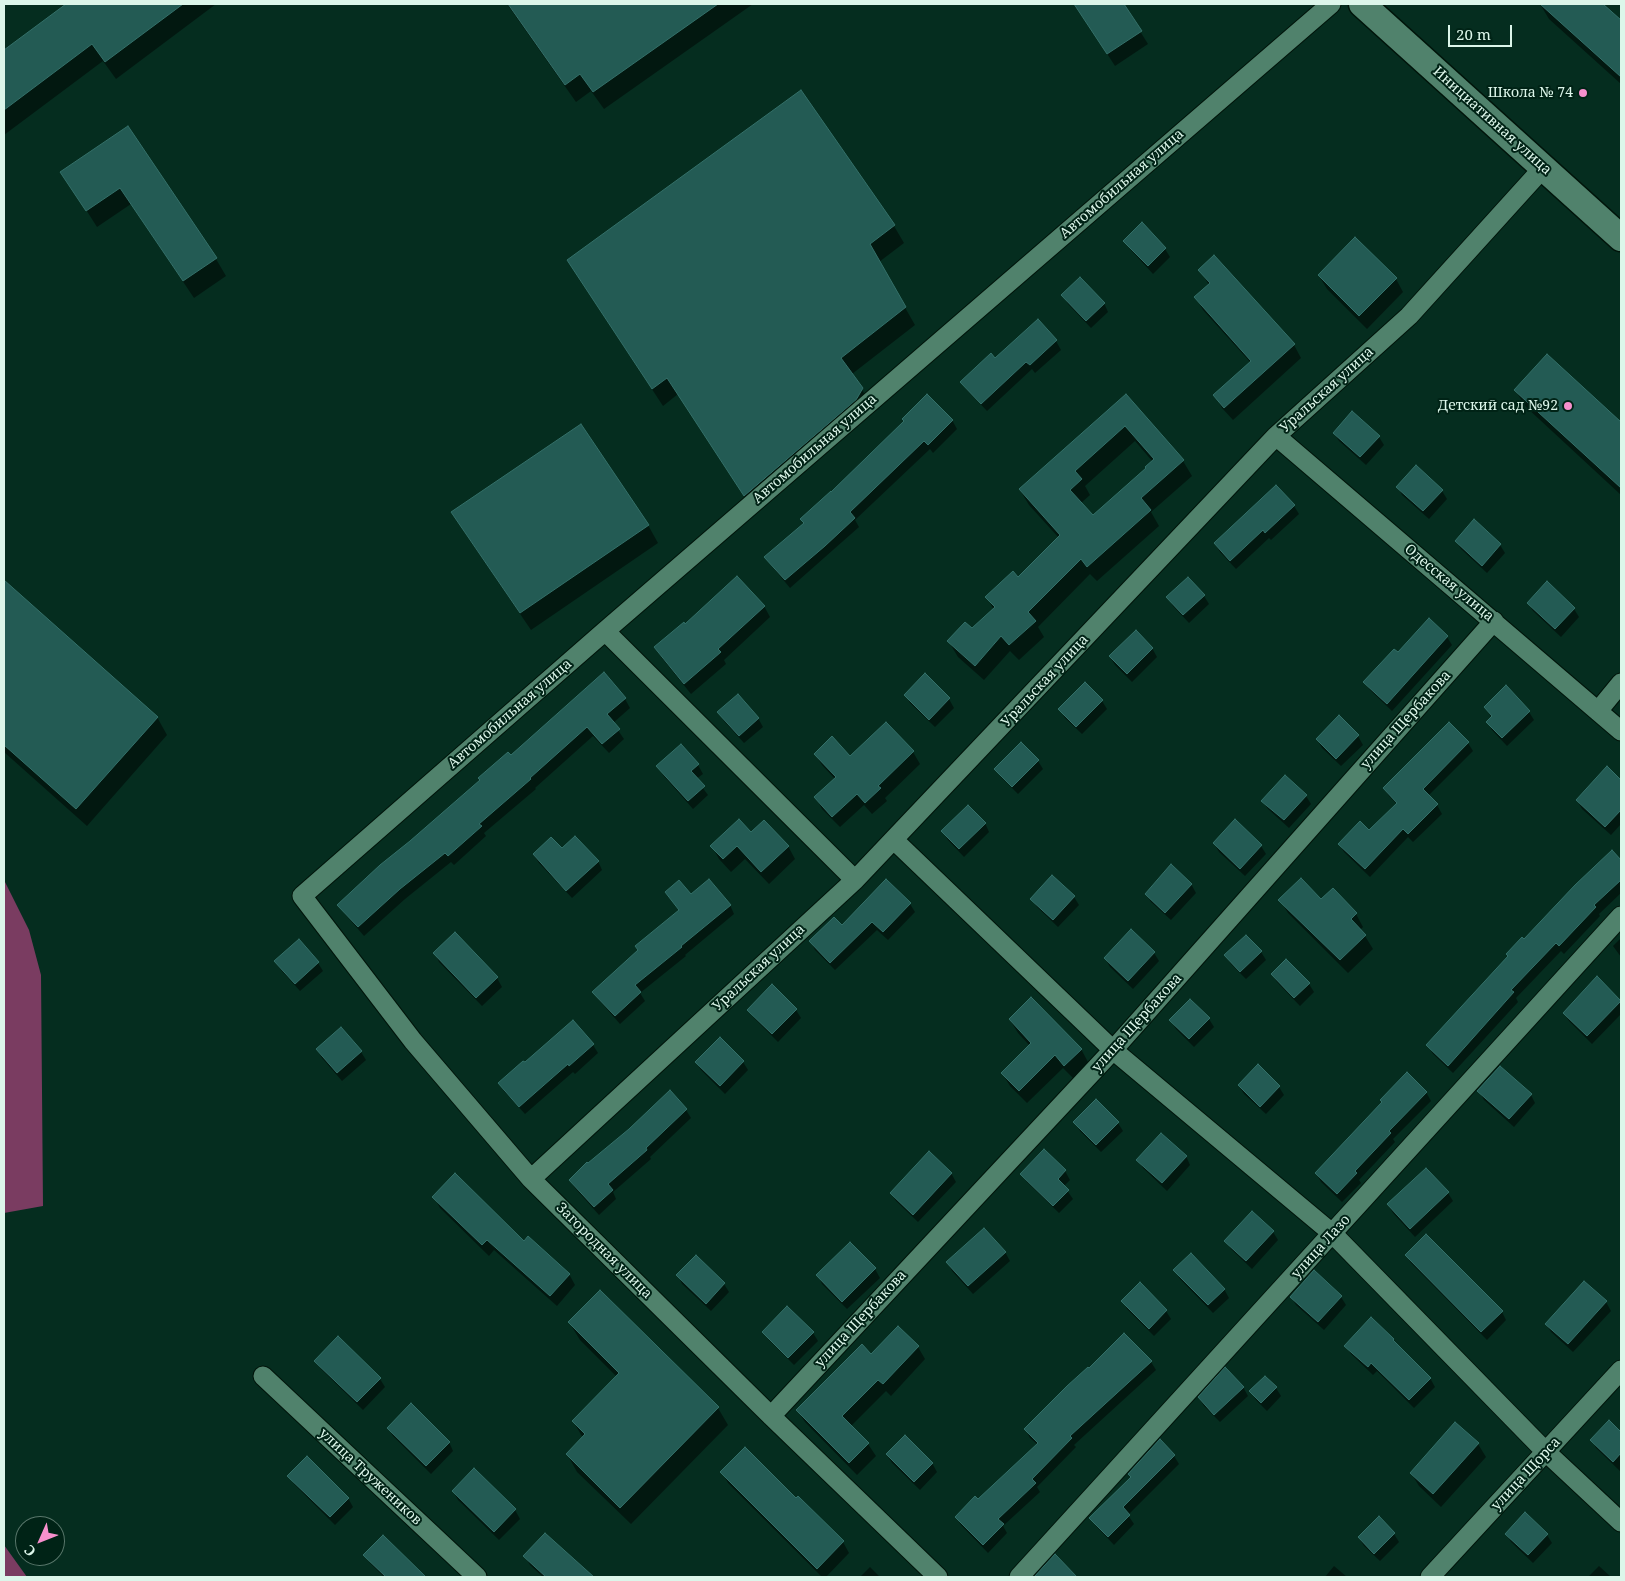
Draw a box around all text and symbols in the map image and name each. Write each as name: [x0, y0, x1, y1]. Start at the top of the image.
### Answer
scale bar: [1450, 15, 1514, 47]
text: 20 m: [1456, 24, 1491, 44]
street label: Инициативная улица: [1429, 63, 1555, 179]
place label: Школа № 74: [1488, 85, 1573, 101]
marker: Школа № 74: [1577, 87, 1589, 99]
street label: Автомобильная улица: [1057, 126, 1187, 242]
street label: Уральская улица: [1277, 344, 1377, 436]
street label: Автомобильная улица: [750, 391, 880, 507]
place label: Детский сад №92: [1438, 398, 1558, 414]
marker: Детский сад №92: [1562, 400, 1574, 412]
street label: Одесская улица: [1401, 541, 1497, 625]
street label: Уральская улица: [998, 631, 1092, 731]
street label: Автомобильная улица: [445, 656, 575, 772]
street label: улица Щербакова: [1357, 667, 1455, 773]
street label: Уральская улица: [709, 921, 809, 1015]
street label: улица Щербакова: [1088, 970, 1186, 1076]
street label: Загородная улица: [552, 1199, 656, 1303]
street label: улица Лазо: [1288, 1212, 1354, 1282]
street label: улица Щербакова: [812, 1267, 910, 1371]
street label: улица Тружеников: [315, 1425, 425, 1529]
street label: улица Щорса: [1488, 1434, 1564, 1514]
north arrow: [15, 1516, 65, 1566]
text: С: [20, 1541, 40, 1561]

